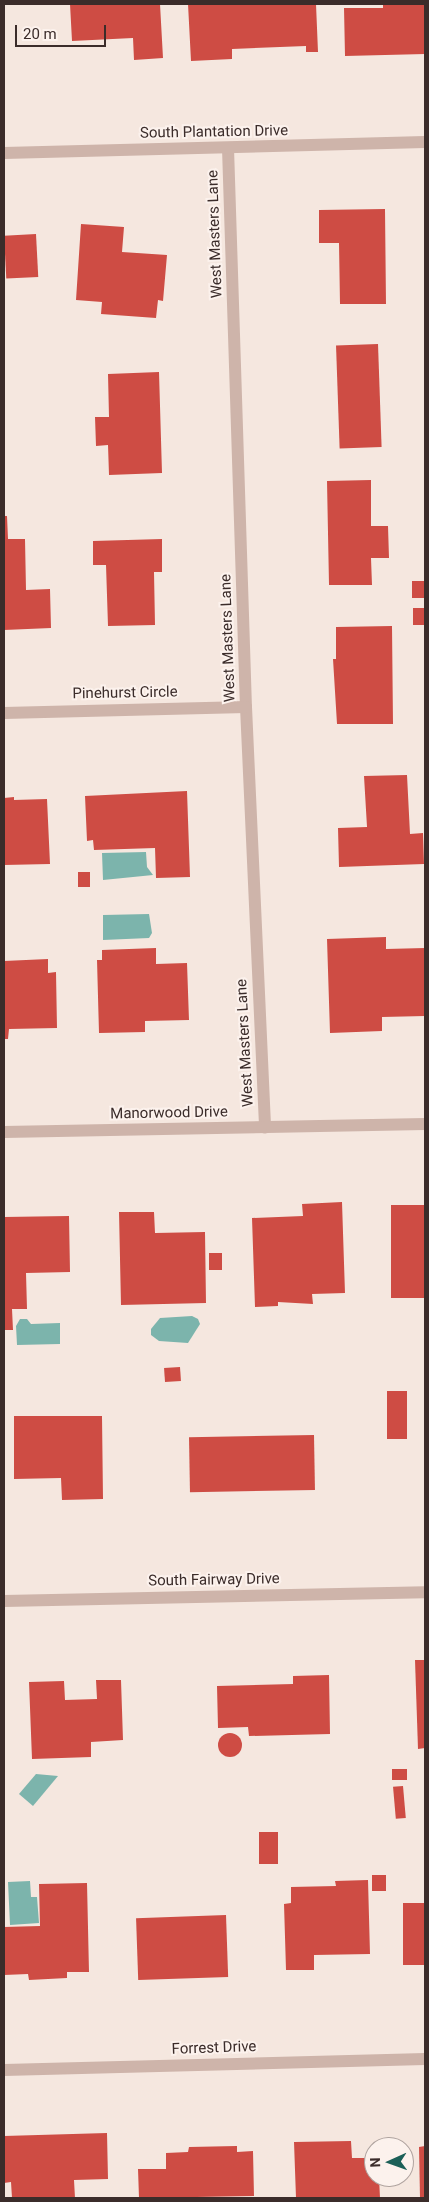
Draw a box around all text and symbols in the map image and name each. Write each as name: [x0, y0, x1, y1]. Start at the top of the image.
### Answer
scale bar: [18, 15, 109, 47]
text: 20 m: [23, 25, 57, 43]
street label: South Plantation Drive: [140, 122, 288, 142]
street label: West Masters Lane: [204, 170, 226, 298]
street label: West Masters Lane: [217, 574, 239, 702]
street label: Pinehurst Circle: [72, 683, 178, 703]
street label: West Masters Lane: [233, 978, 257, 1108]
street label: Manorwood Drive: [110, 1103, 228, 1123]
street label: South Fairway Drive: [148, 1570, 280, 1590]
street label: Forrest Drive: [171, 2038, 257, 2058]
north arrow: [364, 2137, 414, 2187]
text: N: [367, 2157, 383, 2168]

